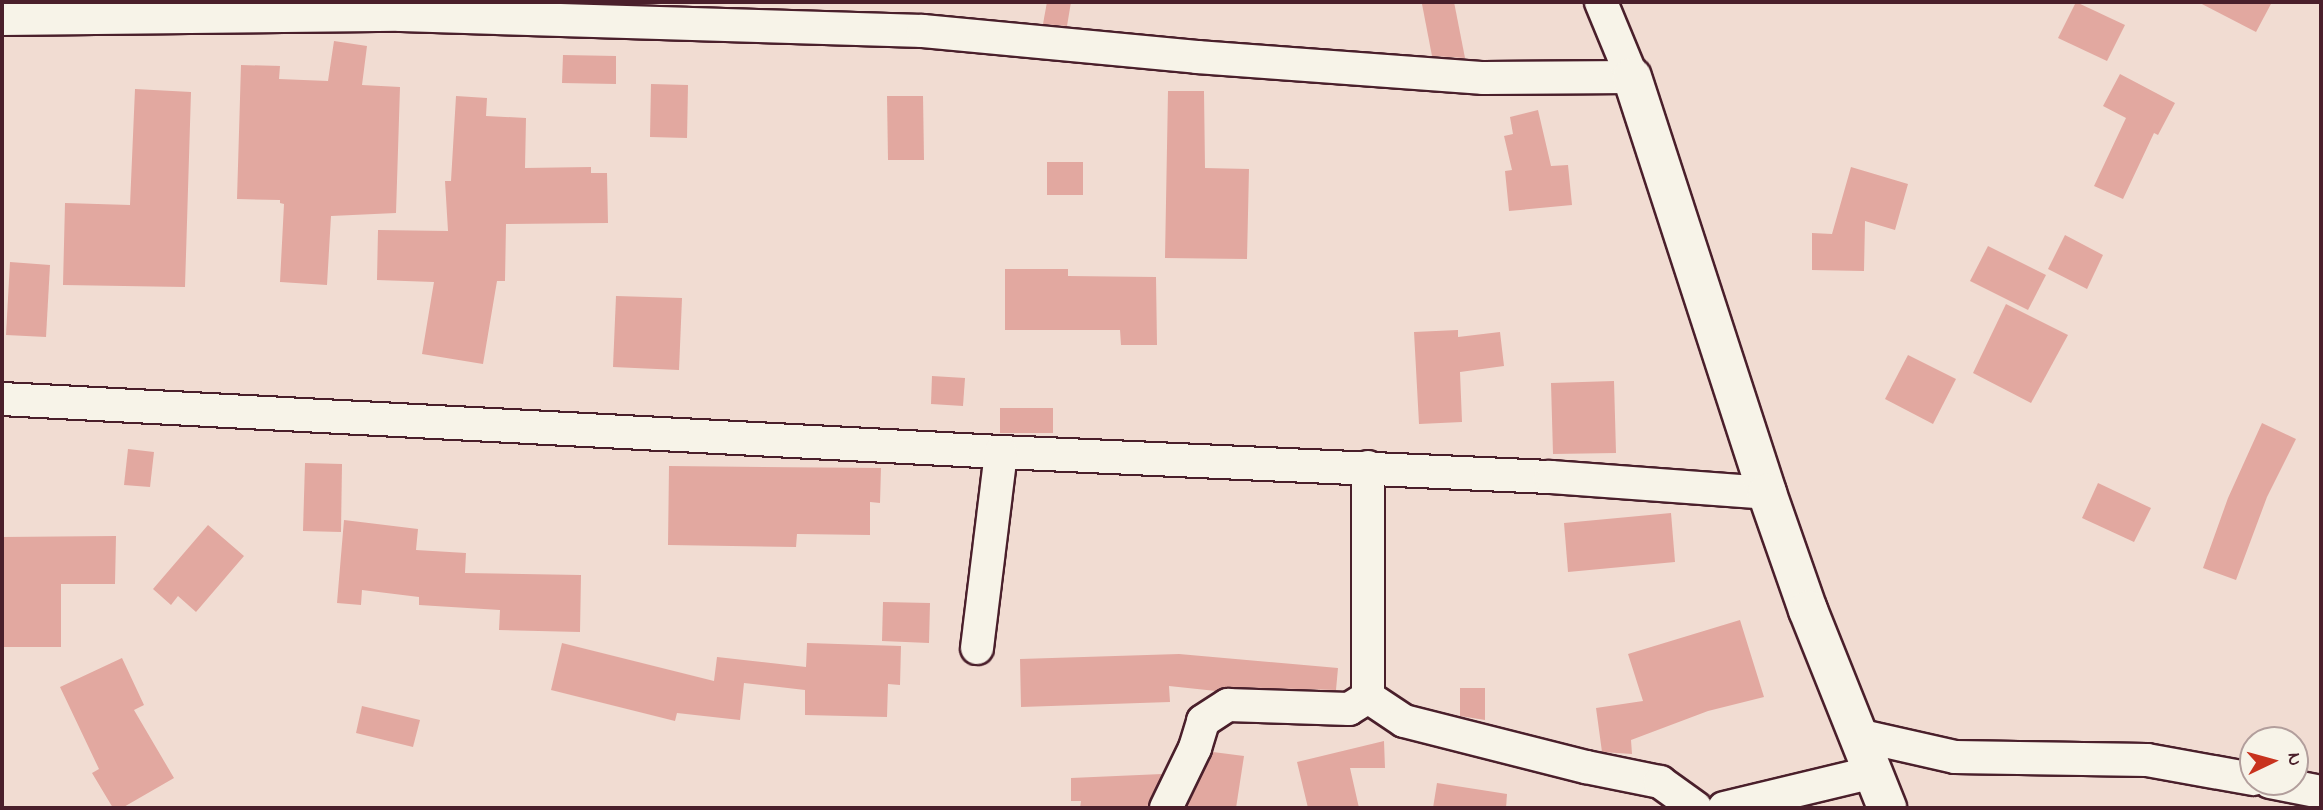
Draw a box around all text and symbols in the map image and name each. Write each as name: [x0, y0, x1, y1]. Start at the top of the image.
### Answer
north arrow: [2239, 726, 2309, 796]
text: N: [2279, 752, 2307, 767]

